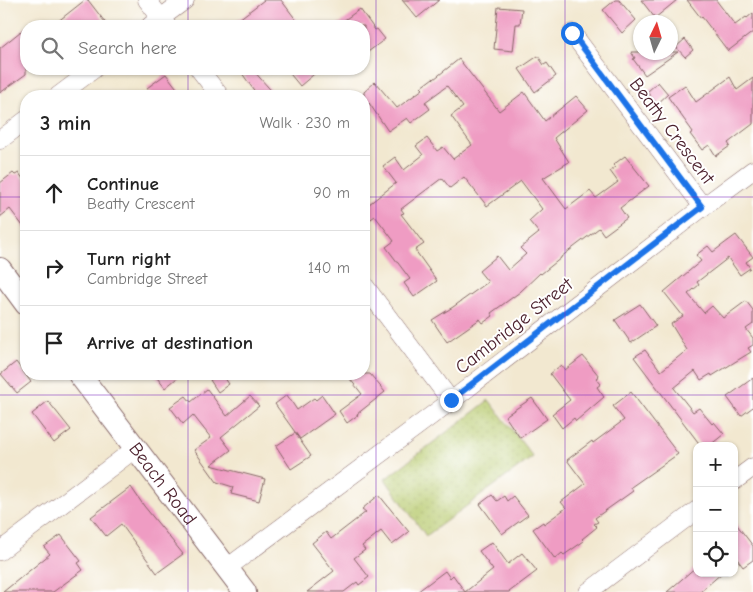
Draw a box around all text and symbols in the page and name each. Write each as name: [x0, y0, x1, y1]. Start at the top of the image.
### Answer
north arrow: [633, 15, 678, 60]
search box: [20, 20, 370, 75]
route start: [561, 22, 584, 45]
icon: search: [38, 34, 66, 62]
text: Search here: [78, 37, 177, 59]
street label: Beatty Crescent: [625, 73, 720, 189]
text: 3 min: [40, 111, 91, 135]
text: Walk · 230 m: [259, 114, 350, 132]
text: Continue: [87, 173, 159, 195]
icon: ahead: [40, 179, 68, 207]
text: 90 m: [313, 184, 350, 202]
text: Beatty Crescent: [87, 195, 195, 213]
text: Turn right: [87, 248, 171, 270]
icon: right: [40, 254, 68, 282]
text: 140 m: [308, 259, 350, 277]
text: Cambridge Street: [87, 270, 207, 288]
street label: Cambridge Street: [451, 273, 577, 379]
icon: arrive: [40, 329, 68, 357]
text: Arrive at destination: [87, 332, 253, 354]
route end: [440, 389, 463, 412]
street label: Beach Road: [124, 438, 201, 529]
map controls: [693, 442, 738, 577]
button: +: [693, 442, 738, 487]
button: −: [693, 487, 738, 532]
button: locate: [693, 532, 738, 577]

